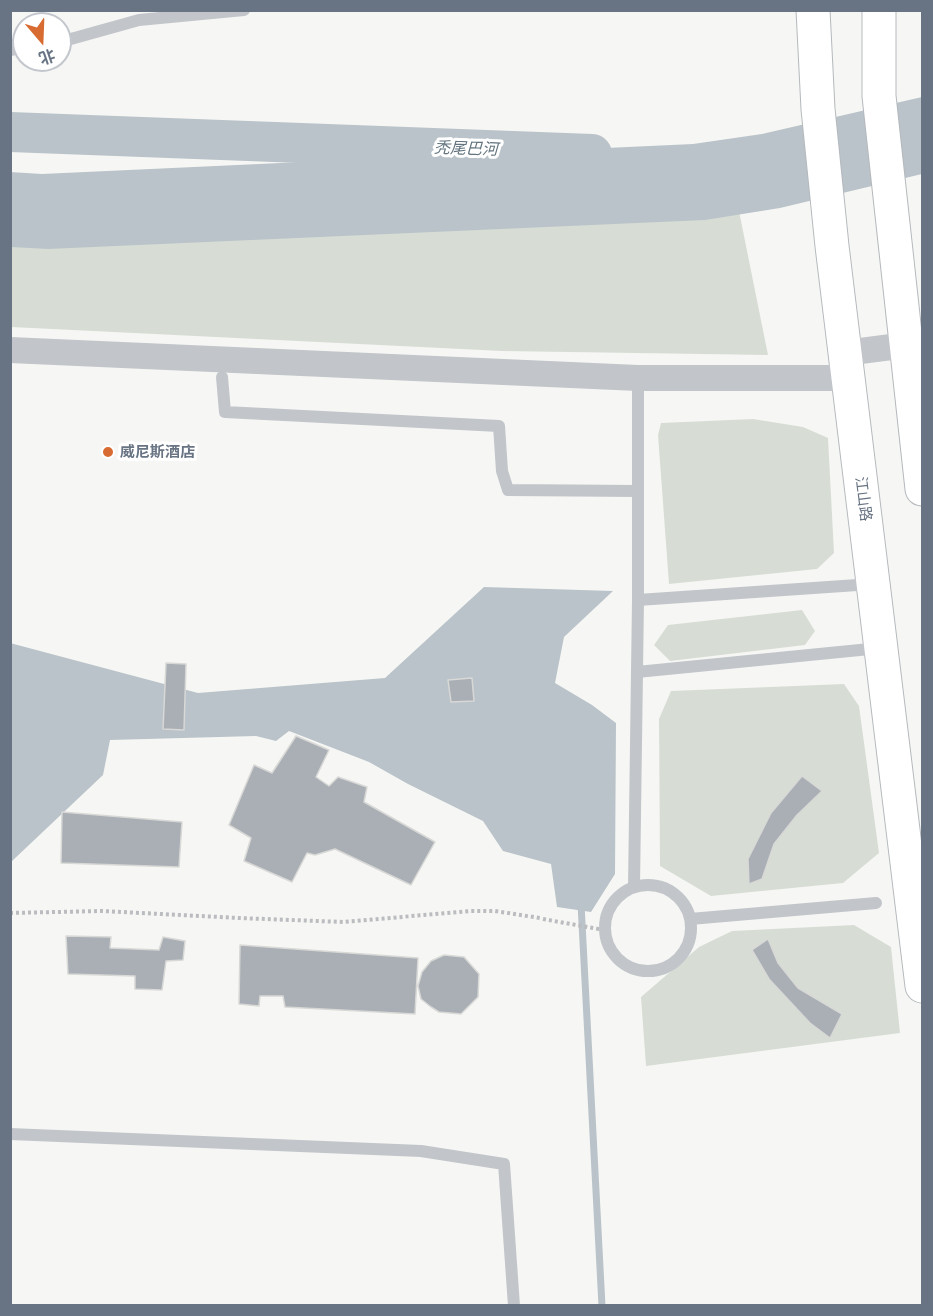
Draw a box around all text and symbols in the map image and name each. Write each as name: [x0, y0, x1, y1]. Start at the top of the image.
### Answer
north arrow: [12, 12, 72, 72]
text: 北: [36, 45, 58, 69]
water label: 秃尾巴河: [434, 138, 498, 160]
place label: 威尼斯酒店: [120, 443, 195, 461]
marker: 威尼斯酒店: [101, 445, 115, 459]
street label: 江山路: [851, 476, 875, 522]

